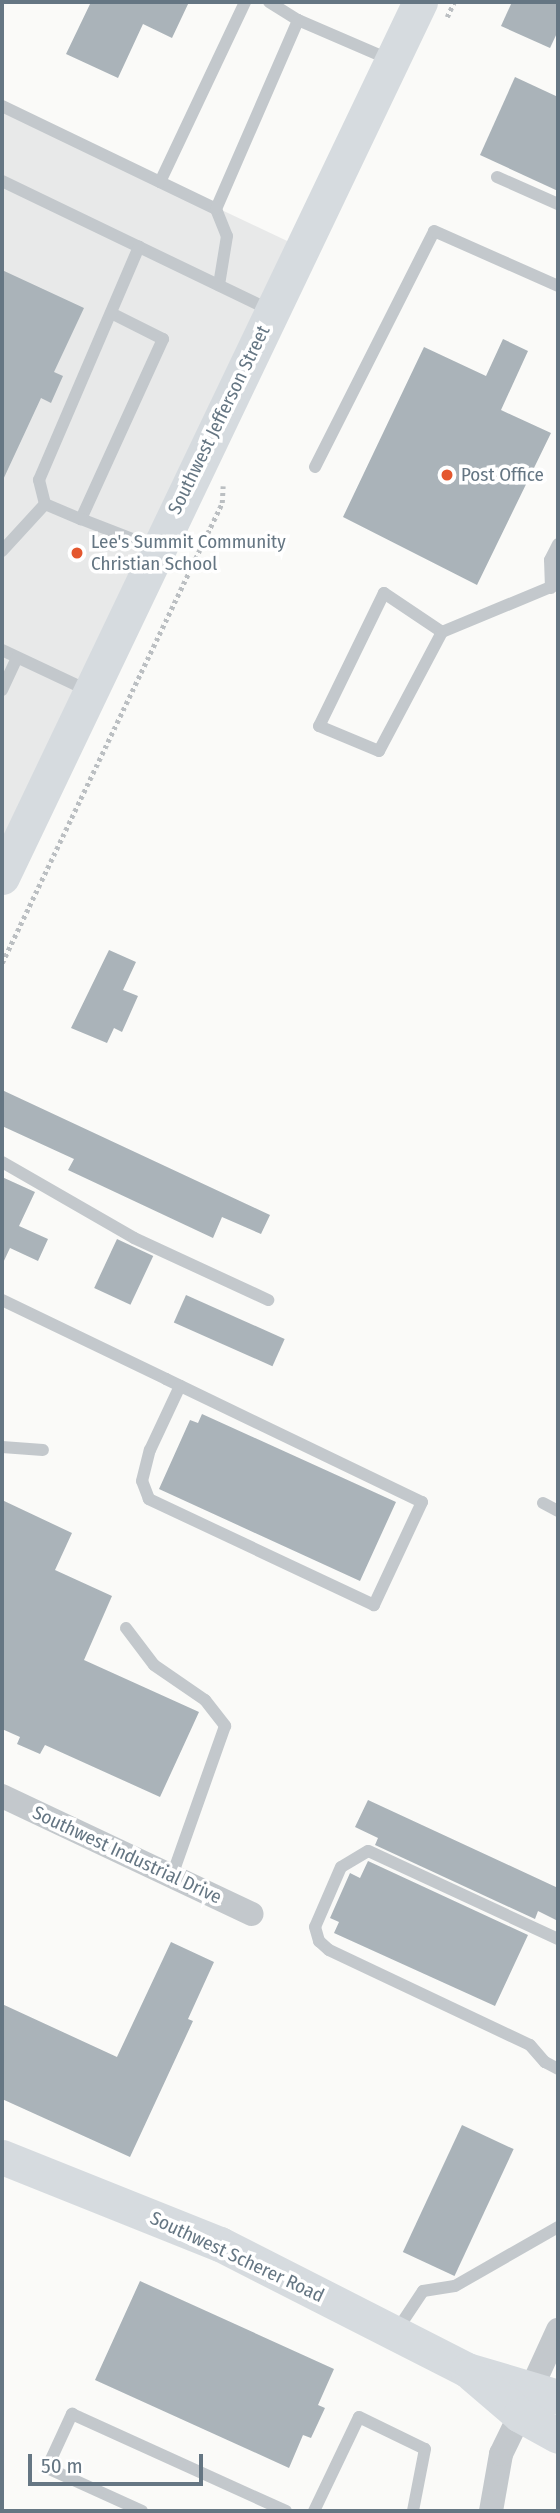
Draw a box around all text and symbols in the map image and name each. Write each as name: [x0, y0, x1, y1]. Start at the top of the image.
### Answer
street label: Southwest Jefferson Street: [163, 322, 275, 518]
place label: Post Office: [461, 464, 544, 486]
marker: Post Office: [439, 467, 455, 483]
place label: Lee's Summit Community Christian School: [91, 531, 286, 575]
marker: Lee's Summit Community Christian School: [69, 545, 85, 561]
street label: Southwest Industrial Drive: [29, 1801, 225, 1909]
street label: Southwest Scherer Road: [146, 2207, 328, 2307]
scale bar: [32, 2440, 206, 2484]
text: 50 m: [41, 2453, 83, 2479]

